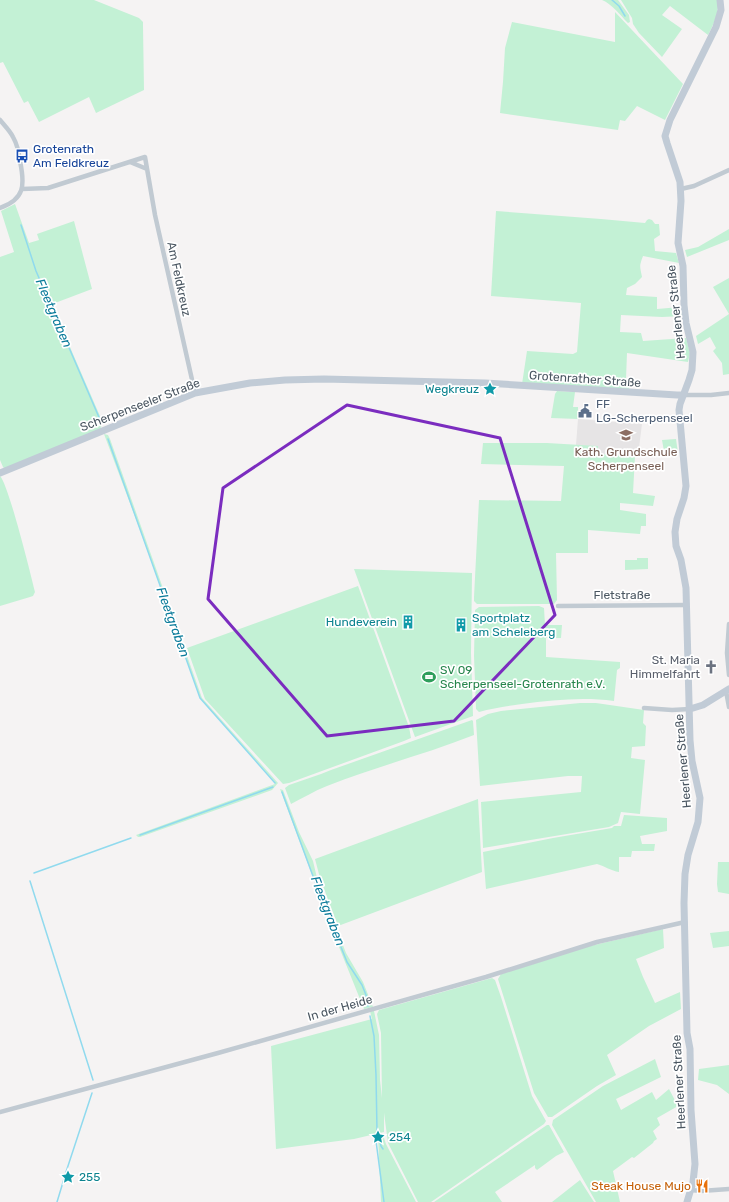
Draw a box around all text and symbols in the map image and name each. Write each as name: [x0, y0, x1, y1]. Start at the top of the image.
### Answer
place label: Grotenrath Am Feldkreuz: [33, 142, 109, 170]
bus stop icon: Grotenrath Am Feldkreuz: [14, 148, 30, 164]
street label: Am Feldkreuz: [164, 240, 194, 318]
street label: Heerlener Straße: [664, 264, 688, 360]
water label: Fleetgraben: [32, 276, 75, 350]
street label: Grotenrather Straße: [529, 368, 642, 390]
street label: Scherpenseeler Straße: [78, 376, 202, 434]
place icon: Wegkreuz: [482, 381, 498, 397]
place label: Wegkreuz: [425, 382, 479, 396]
place label: FF LG-Scherpenseel: [596, 397, 693, 425]
public building icon: FF LG-Scherpenseel: [577, 403, 593, 419]
school or university icon: Kath. Grundschule Scherpenseel: [618, 427, 634, 443]
place label: Kath. Grundschule Scherpenseel: [575, 445, 678, 473]
water label: Fleetgraben: [152, 585, 193, 660]
street label: Fletstraße: [594, 588, 651, 602]
place label: Sportplatz am Scheleberg: [472, 611, 555, 639]
building icon: Hundeverein: [400, 614, 416, 630]
place label: Hundeverein: [326, 615, 397, 629]
building icon: Sportplatz am Scheleberg: [453, 617, 469, 633]
place label: St. Maria Himmelfahrt: [630, 653, 700, 681]
church icon: St. Maria Himmelfahrt: [703, 659, 719, 675]
place label: SV 09 Scherpenseel-Grotenrath e.V.: [440, 663, 605, 691]
sports icon: SV 09 Scherpenseel-Grotenrath e.V.: [421, 669, 437, 685]
street label: Heerlener Straße: [672, 713, 694, 809]
water label: Fleetgraben: [307, 874, 348, 948]
street label: In der Heide: [306, 992, 374, 1024]
street label: Heerlener Straße: [670, 1034, 688, 1130]
place icon: 254: [370, 1129, 386, 1145]
place label: 254: [389, 1130, 411, 1144]
place icon: 255: [60, 1169, 76, 1185]
place label: 255: [79, 1170, 100, 1184]
restaurant icon: Steak House Mujo: [694, 1178, 710, 1194]
place label: Steak House Mujo: [591, 1179, 691, 1193]

